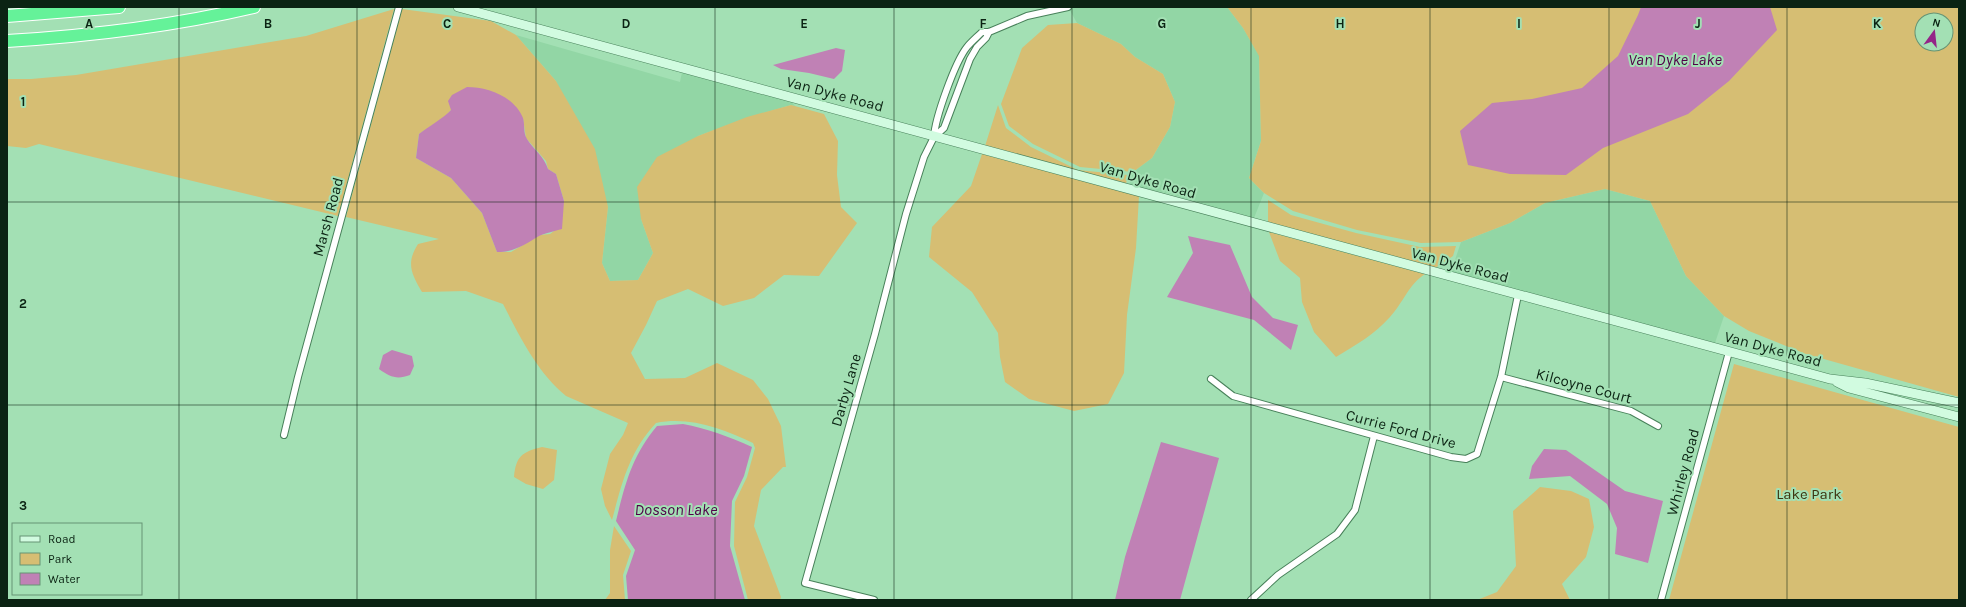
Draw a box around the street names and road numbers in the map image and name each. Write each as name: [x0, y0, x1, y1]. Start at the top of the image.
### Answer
street label: Van Dyke Road: [784, 72, 886, 116]
street label: Van Dyke Road: [1097, 158, 1199, 202]
street label: Marsh Road: [309, 175, 347, 259]
street label: Van Dyke Road: [1409, 243, 1511, 287]
street label: Van Dyke Road: [1722, 327, 1824, 371]
street label: Darby Lane: [827, 351, 865, 429]
street label: Kilcoyne Court: [1534, 365, 1634, 408]
street label: Currie Ford Drive: [1344, 406, 1458, 452]
street label: Whirley Road: [1663, 427, 1703, 517]

